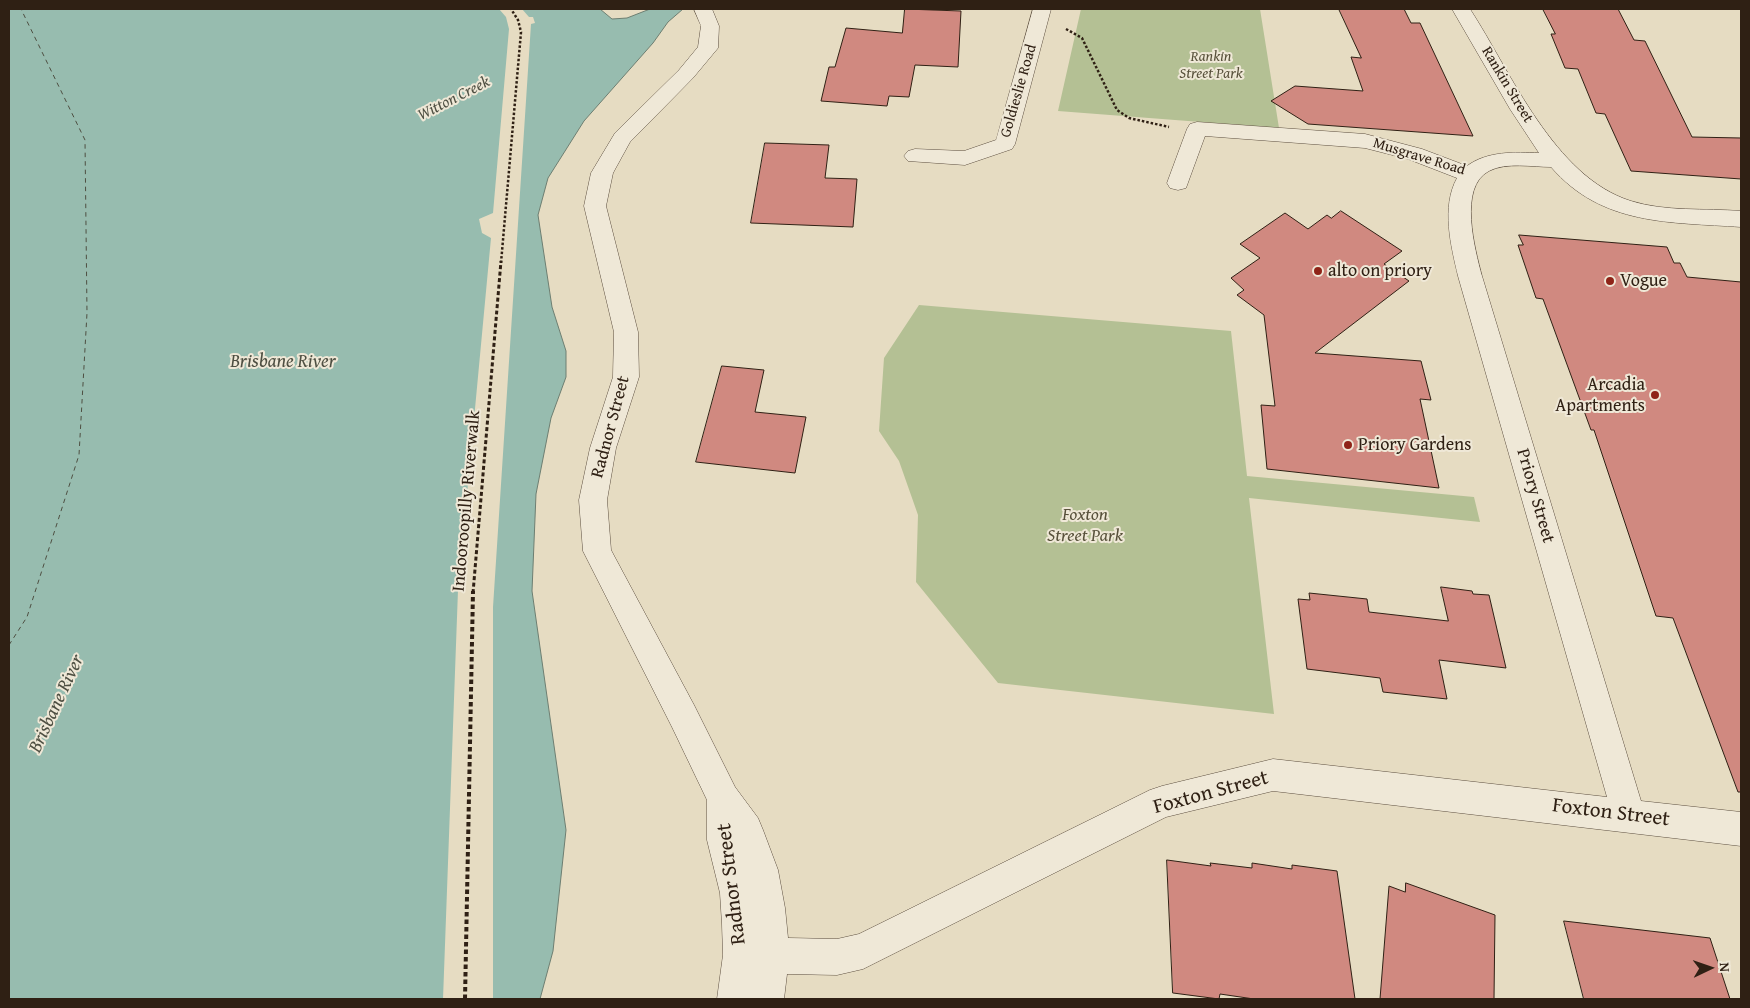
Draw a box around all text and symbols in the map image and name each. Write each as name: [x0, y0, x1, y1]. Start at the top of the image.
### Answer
street label: Goldieslie Road: [997, 42, 1041, 140]
street label: Rankin Street: [1477, 44, 1537, 126]
park label: Rankin Street Park: [1179, 48, 1243, 83]
water label: Witton Creek: [415, 73, 493, 125]
street label: Musgrave Road: [1371, 134, 1467, 180]
place label: alto on priory: [1328, 260, 1432, 282]
marker: alto on priory: [1312, 265, 1324, 277]
place label: Vogue: [1620, 270, 1667, 292]
marker: Vogue: [1604, 275, 1616, 287]
water label: Brisbane River: [230, 351, 336, 373]
street label: Radnor Street: [587, 374, 635, 480]
place label: Arcadia Apartments: [1555, 374, 1645, 416]
marker: Arcadia Apartments: [1649, 389, 1661, 401]
street label: Indooroopilly Riverwalk: [448, 409, 486, 593]
place label: Priory Gardens: [1358, 434, 1471, 456]
marker: Priory Gardens: [1342, 439, 1354, 451]
street label: Priory Street: [1511, 446, 1559, 546]
park label: Foxton Street Park: [1047, 504, 1123, 546]
water label: Brisbane River: [24, 651, 90, 757]
street label: Foxton Street: [1151, 766, 1271, 820]
street label: Foxton Street: [1551, 793, 1671, 833]
street label: Radnor Street: [712, 822, 752, 946]
north arrow: [1685, 943, 1735, 993]
text: N: [1715, 962, 1735, 972]

